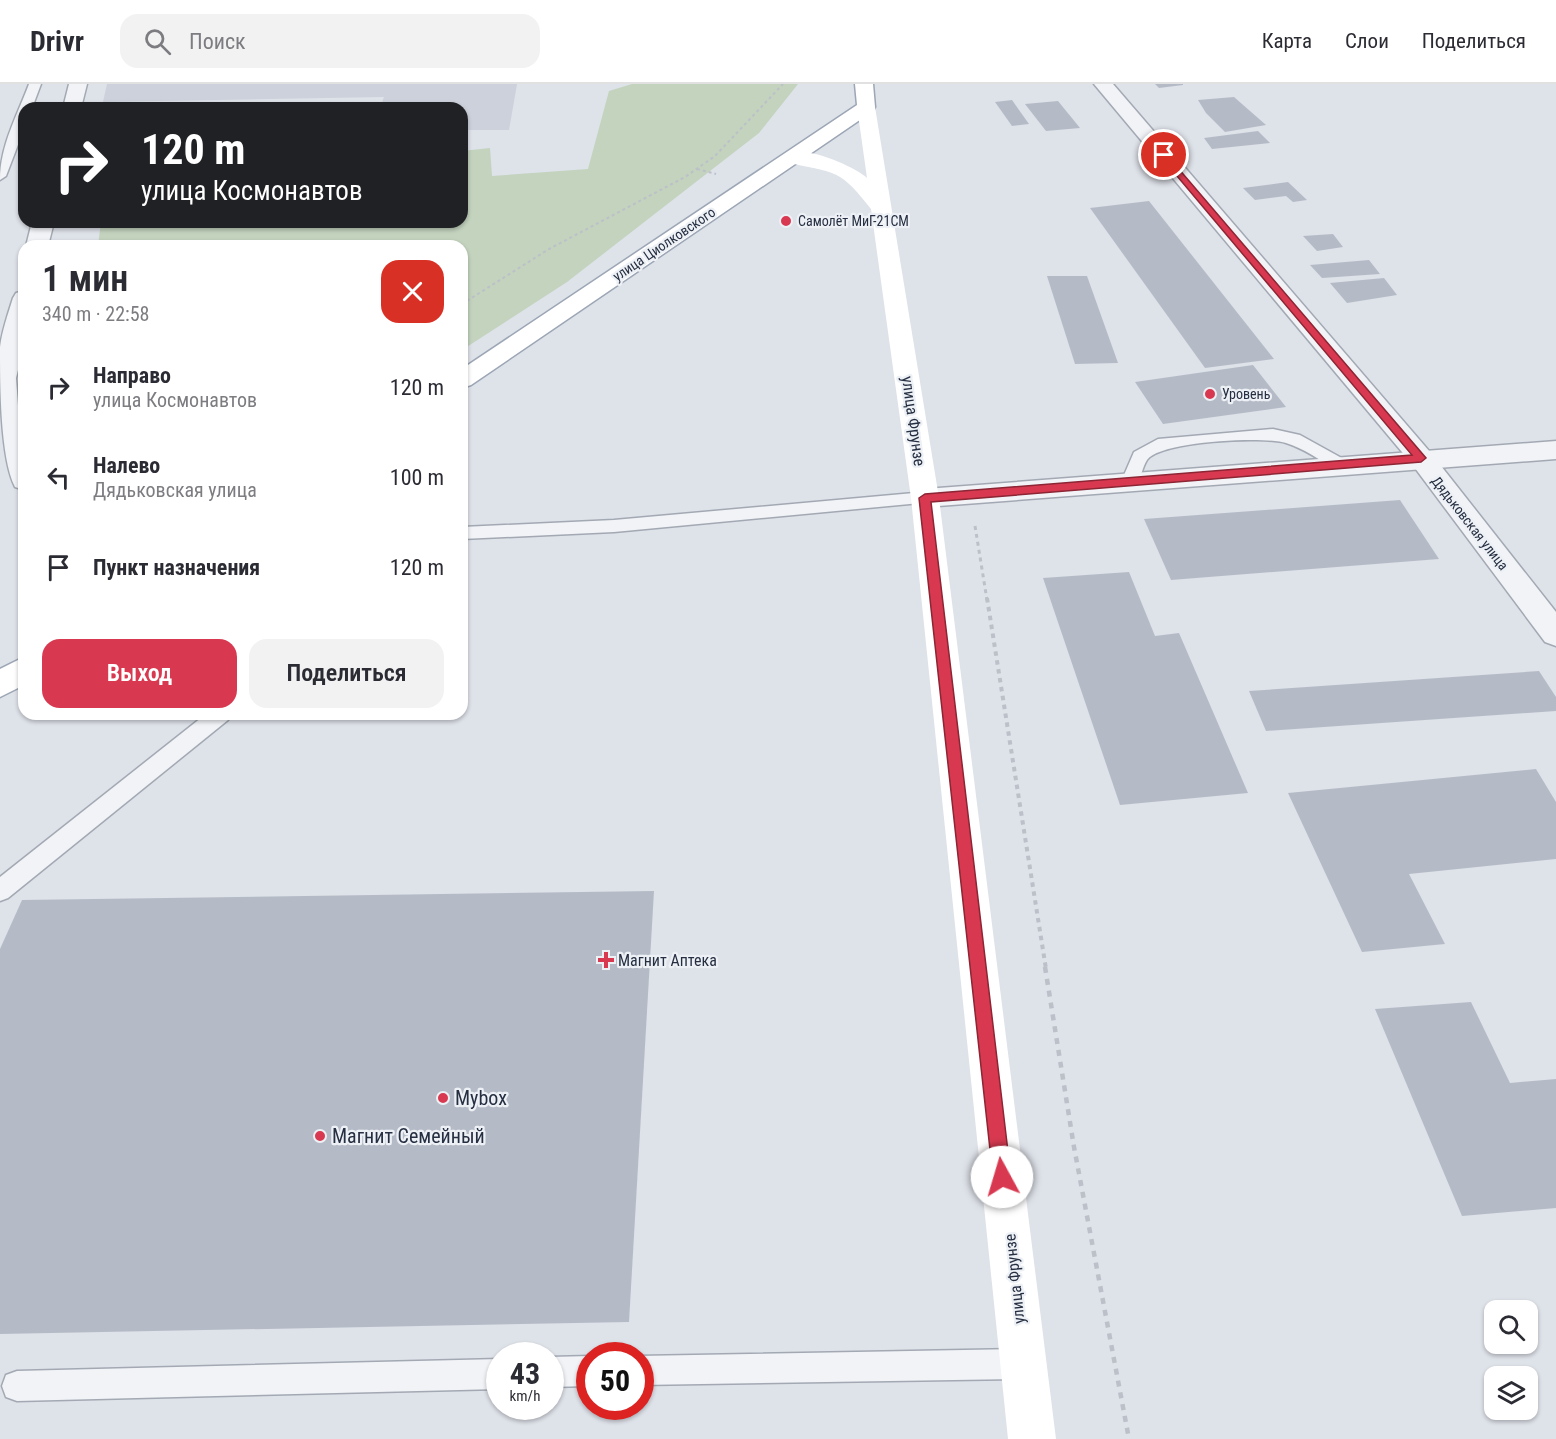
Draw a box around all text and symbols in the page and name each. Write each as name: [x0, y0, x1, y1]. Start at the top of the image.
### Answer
search box: [120, 14, 540, 68]
text: Drivr: [30, 25, 84, 58]
icon: search: [141, 25, 174, 58]
text: Поиск: [189, 29, 246, 54]
text: Карта: [1262, 29, 1312, 53]
text: Слои: [1345, 29, 1389, 53]
text: Поделиться: [1422, 29, 1526, 53]
text: 120 m: [141, 125, 246, 174]
icon: right: [42, 126, 120, 204]
pin: [1138, 129, 1189, 180]
icon: arrive: [1147, 138, 1180, 171]
text: улица Космонавтов: [141, 175, 363, 207]
street label: улица Циолковского: [610, 204, 718, 284]
place label: Самолёт МиГ-21СМ: [798, 213, 909, 229]
marker: Самолёт МиГ-21СМ: [779, 214, 793, 228]
text: 1 мин: [42, 258, 128, 300]
button: close: [381, 260, 444, 323]
text: 340 m · 22:58: [42, 302, 149, 326]
text: Направо: [93, 363, 171, 388]
icon: right: [42, 371, 75, 404]
text: 120 m: [390, 375, 444, 400]
street label: улица Фрунзе: [898, 375, 929, 467]
place label: Уровень: [1222, 386, 1271, 402]
marker: Уровень: [1203, 387, 1217, 401]
text: улица Космонавтов: [93, 388, 257, 412]
text: Налево: [93, 453, 160, 478]
icon: left: [42, 461, 75, 494]
text: 100 m: [390, 465, 444, 490]
street label: Дядьковская улица: [1428, 473, 1512, 573]
text: Дядьковская улица: [93, 478, 257, 502]
icon: arrive: [42, 551, 75, 584]
text: Пункт назначения: [93, 555, 260, 580]
text: 120 m: [390, 555, 444, 580]
button: Выход: [42, 639, 237, 708]
button: Поделиться: [249, 639, 444, 708]
place label: Магнит Аптека: [618, 951, 717, 970]
marker: Магнит Аптека: [599, 953, 613, 967]
place label: Mybox: [455, 1086, 507, 1110]
marker: Mybox: [436, 1091, 450, 1105]
place label: Магнит Семейный: [332, 1124, 485, 1148]
marker: Магнит Семейный: [313, 1129, 327, 1143]
position arrow: [970, 1145, 1034, 1209]
street label: улица Фрунзе: [1000, 1233, 1029, 1325]
map controls: [1484, 1300, 1538, 1420]
button: search: [1484, 1300, 1538, 1354]
speed limit sign: 50: [576, 1342, 654, 1420]
text: 43: [510, 1356, 540, 1391]
button: layers: [1484, 1366, 1538, 1420]
text: km/h: [510, 1387, 540, 1405]

